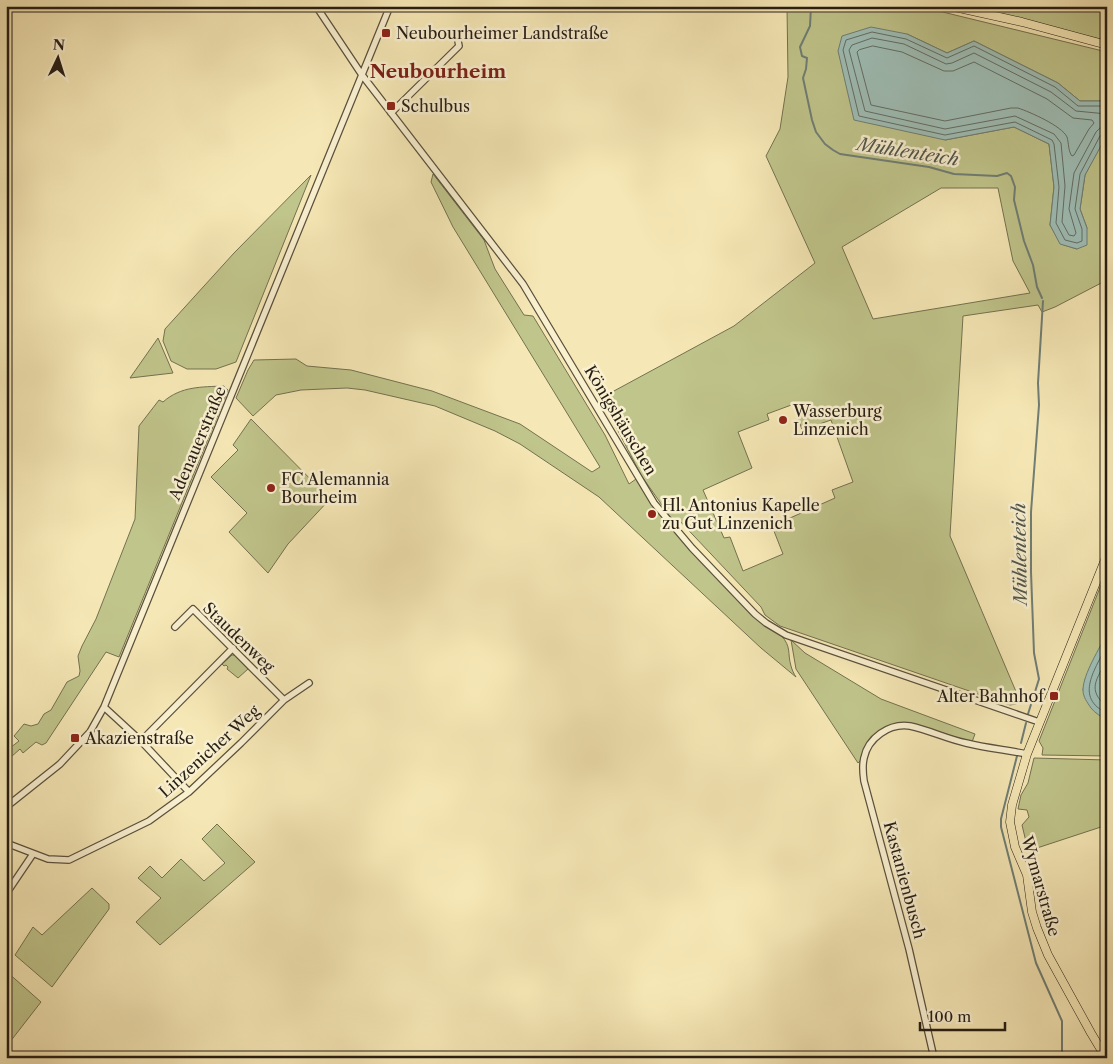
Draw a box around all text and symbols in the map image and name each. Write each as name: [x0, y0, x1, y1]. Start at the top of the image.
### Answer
place label: Neubourheimer Landstraße: [396, 23, 609, 43]
marker: Neubourheimer Landstraße: [380, 27, 392, 39]
north arrow: [32, 32, 82, 82]
text: N: [52, 36, 66, 54]
district label: Neubourheim: [370, 60, 506, 83]
place label: Schulbus: [401, 96, 470, 116]
marker: Schulbus: [385, 100, 397, 112]
water label: Mühlenteich: [854, 133, 960, 171]
street label: Königshäuschen: [580, 361, 662, 479]
street label: Adenauerstraße: [164, 383, 230, 504]
place label: Wasserburg Linzenich: [792, 401, 882, 439]
marker: Wasserburg Linzenich: [777, 414, 789, 426]
place label: FC Alemannia Bourheim: [281, 469, 390, 507]
marker: FC Alemannia Bourheim: [265, 482, 277, 494]
place label: Hl. Antonius Kapelle zu Gut Linzenich: [662, 495, 820, 533]
water label: Mühlenteich: [1008, 503, 1032, 607]
marker: Hl. Antonius Kapelle zu Gut Linzenich: [646, 508, 658, 520]
street label: Staudenweg: [199, 598, 279, 677]
place label: Alter Bahnhof: [936, 686, 1046, 706]
marker: Alter Bahnhof: [1048, 690, 1060, 702]
street label: Linzenicher Weg: [155, 700, 264, 801]
place label: Akazienstraße: [84, 728, 194, 748]
marker: Akazienstraße: [69, 732, 81, 744]
street label: Kastanienbusch: [880, 819, 930, 941]
street label: Wymarstraße: [1017, 833, 1065, 938]
scale bar: [920, 999, 1006, 1031]
text: 100 m: [928, 1007, 971, 1026]

